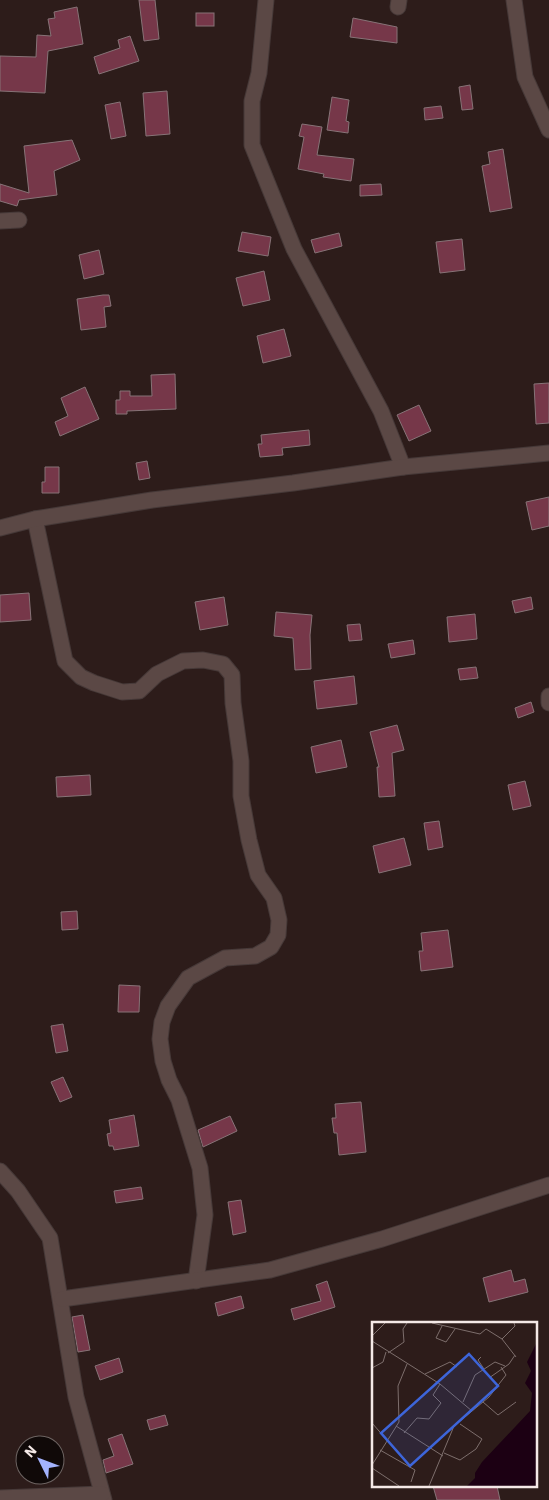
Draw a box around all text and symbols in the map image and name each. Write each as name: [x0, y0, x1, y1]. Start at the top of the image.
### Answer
inset map: [372, 1322, 536, 1488]
north arrow: [15, 1435, 65, 1485]
text: N: [20, 1442, 40, 1461]

